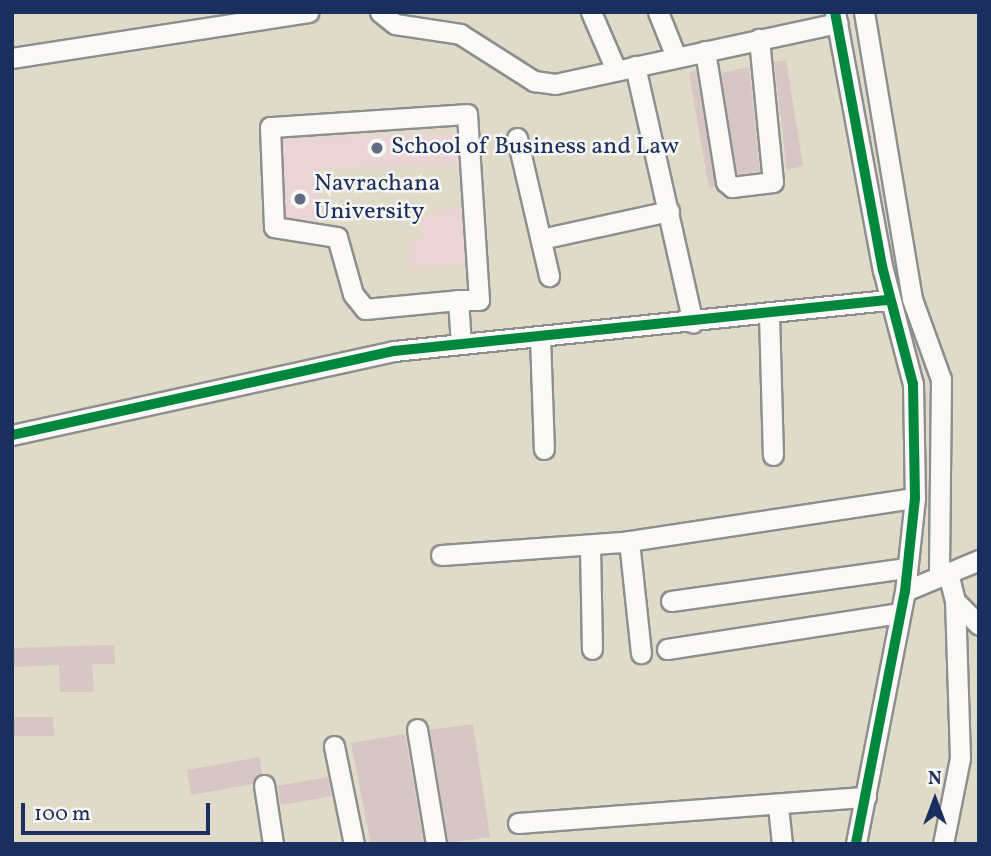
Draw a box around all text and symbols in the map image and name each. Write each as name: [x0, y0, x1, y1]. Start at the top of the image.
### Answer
place label: School of Business and Law: [391, 134, 677, 162]
marker: School of Business and Law: [369, 140, 385, 156]
place label: Navrachana University: [314, 171, 440, 227]
marker: Navrachana University: [292, 191, 308, 207]
north arrow: [900, 765, 970, 835]
text: N: [928, 766, 942, 792]
scale bar: [24, 790, 214, 834]
text: 100 m: [34, 800, 91, 829]

